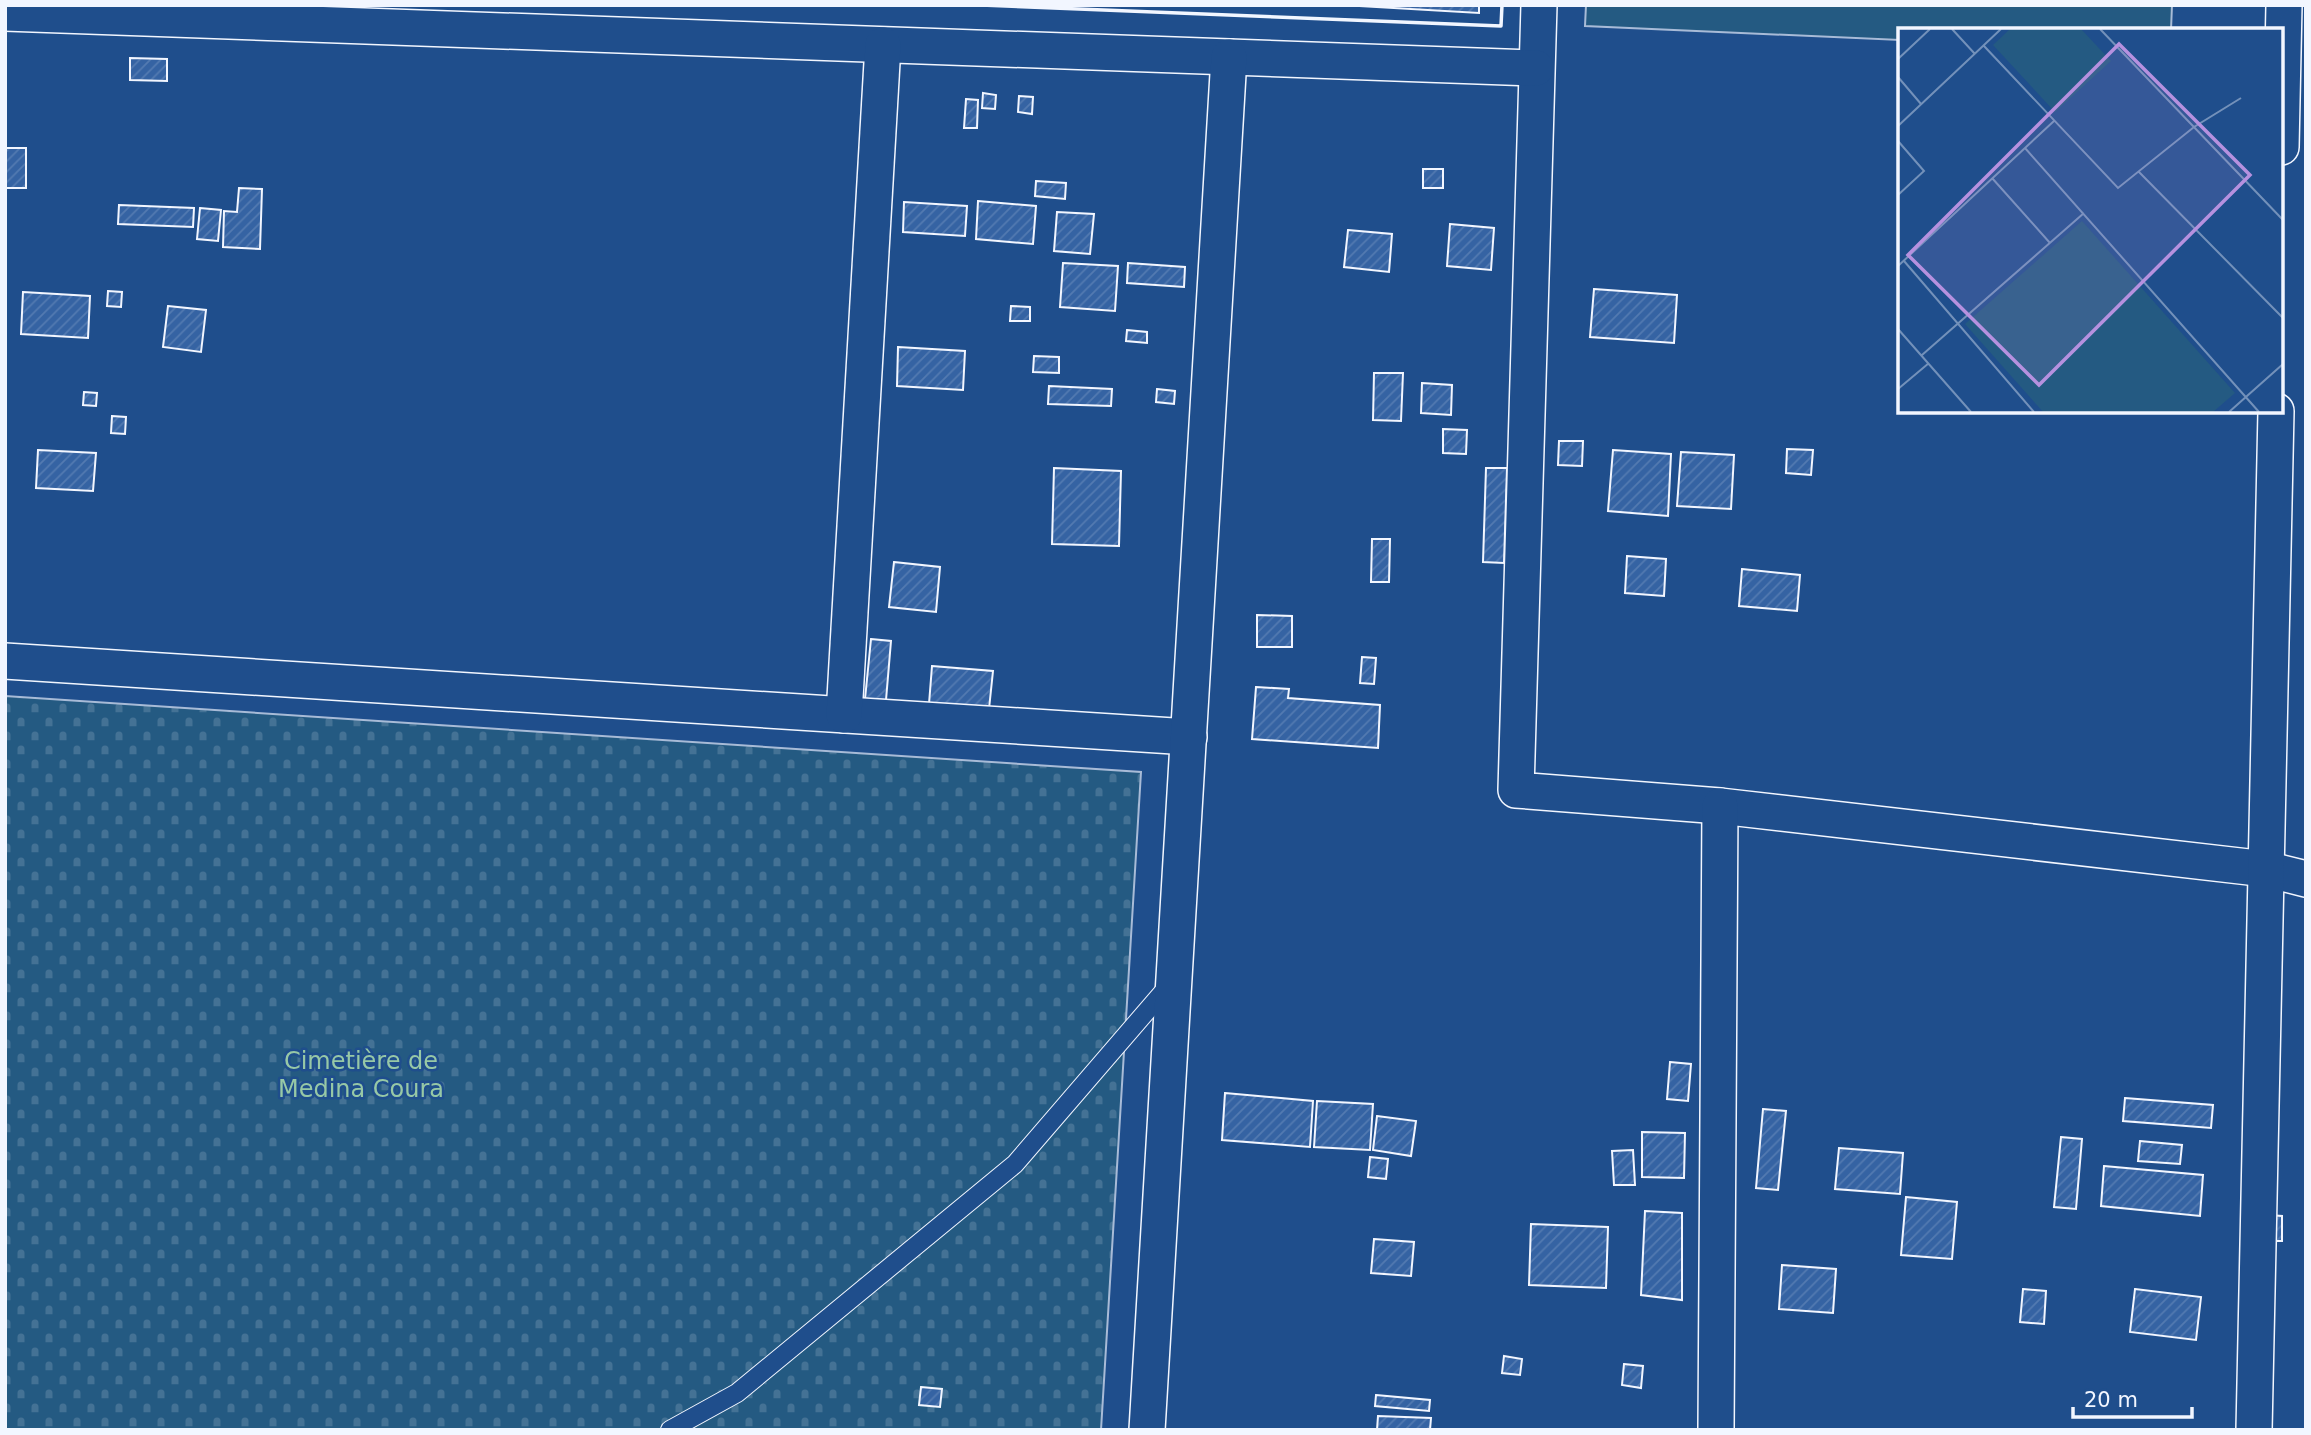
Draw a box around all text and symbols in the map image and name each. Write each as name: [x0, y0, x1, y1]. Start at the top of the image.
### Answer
inset map: [1898, 28, 2283, 413]
park label: Cimetière de Medina Coura: [278, 1047, 444, 1103]
scale bar: [2073, 1376, 2192, 1420]
text: 20 m: [2084, 1388, 2138, 1412]

